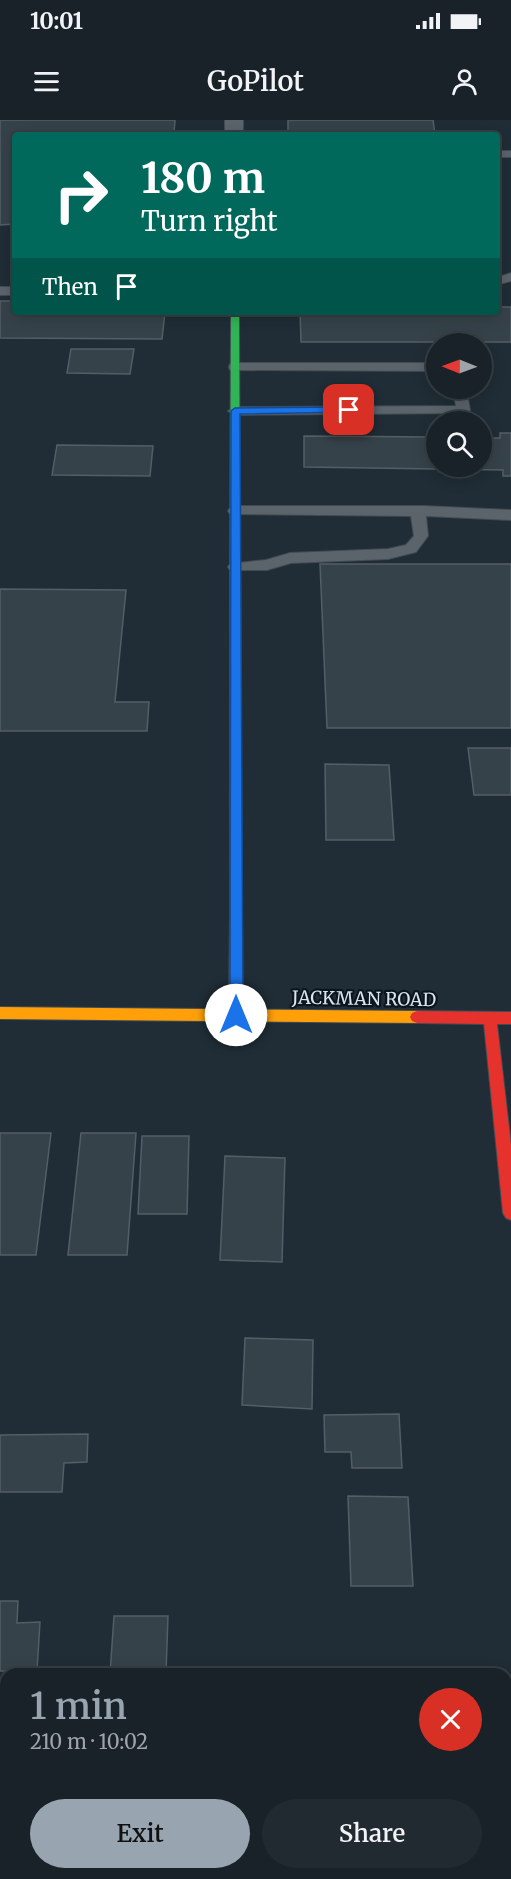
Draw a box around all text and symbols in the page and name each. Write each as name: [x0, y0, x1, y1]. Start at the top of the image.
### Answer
text: 10:01: [30, 7, 83, 35]
text: GoPilot: [207, 64, 304, 98]
icon: menu: [30, 65, 63, 98]
icon: person: [448, 65, 481, 98]
text: 180 m: [141, 152, 265, 204]
icon: right: [42, 156, 120, 234]
text: Turn right: [141, 204, 278, 238]
icon: arrive: [110, 270, 143, 303]
text: Then: [42, 273, 98, 301]
north arrow: [426, 333, 492, 399]
map controls: [426, 333, 492, 477]
pin: [323, 384, 374, 435]
icon: arrive: [332, 393, 365, 426]
button: search: [426, 411, 492, 477]
position arrow: [204, 983, 268, 1047]
street label: JACKMAN ROAD: [291, 986, 436, 1011]
text: 1 min: [30, 1684, 127, 1729]
button: close: [419, 1688, 482, 1751]
text: 210 m · 10:02: [30, 1729, 148, 1754]
button: Exit: [30, 1799, 250, 1868]
button: Share: [262, 1799, 482, 1868]

